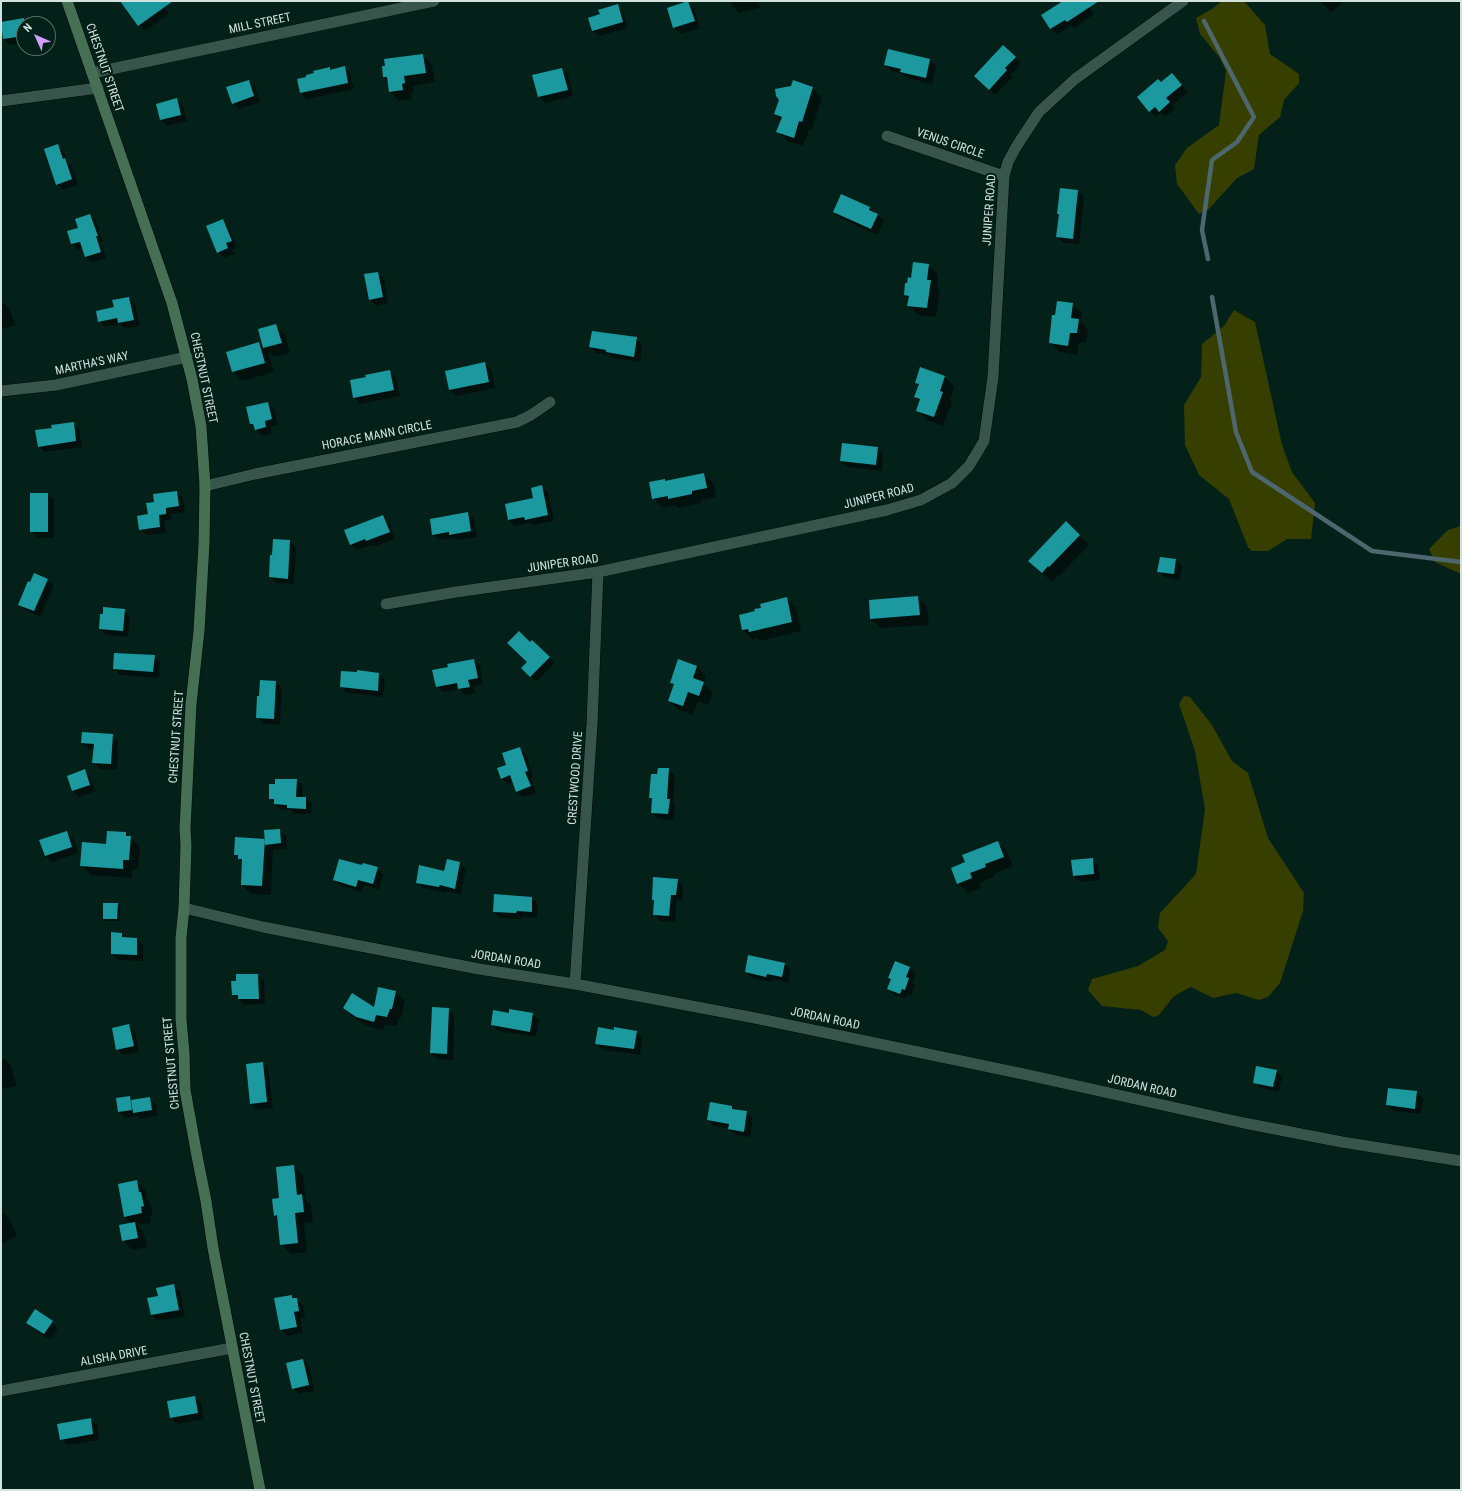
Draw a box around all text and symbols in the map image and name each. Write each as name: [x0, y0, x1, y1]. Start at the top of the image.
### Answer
street label: MILL STREET: [228, 10, 292, 38]
north arrow: [16, 16, 56, 56]
text: N: [21, 21, 35, 35]
street label: CHESTNUT STREET: [82, 22, 126, 114]
street label: VENUS CIRCLE: [914, 126, 986, 162]
street label: JUNIPER ROAD: [980, 174, 1000, 246]
street label: CHESTNUT STREET: [186, 331, 220, 425]
street label: MARTHA'S WAY: [54, 349, 130, 379]
street label: HORACE MANN CIRCLE: [321, 418, 433, 454]
street label: JUNIPER ROAD: [842, 481, 916, 513]
street label: JUNIPER ROAD: [526, 552, 600, 576]
street label: CHESTNUT STREET: [167, 690, 187, 784]
street label: CRESTWOOD DRIVE: [566, 731, 586, 825]
street label: JORDAN ROAD: [470, 947, 542, 973]
street label: JORDAN ROAD: [789, 1005, 861, 1033]
street label: CHESTNUT STREET: [161, 1016, 183, 1110]
street label: JORDAN ROAD: [1106, 1072, 1178, 1102]
street label: CHESTNUT STREET: [235, 1331, 267, 1425]
street label: ALISHA DRIVE: [79, 1344, 149, 1370]

